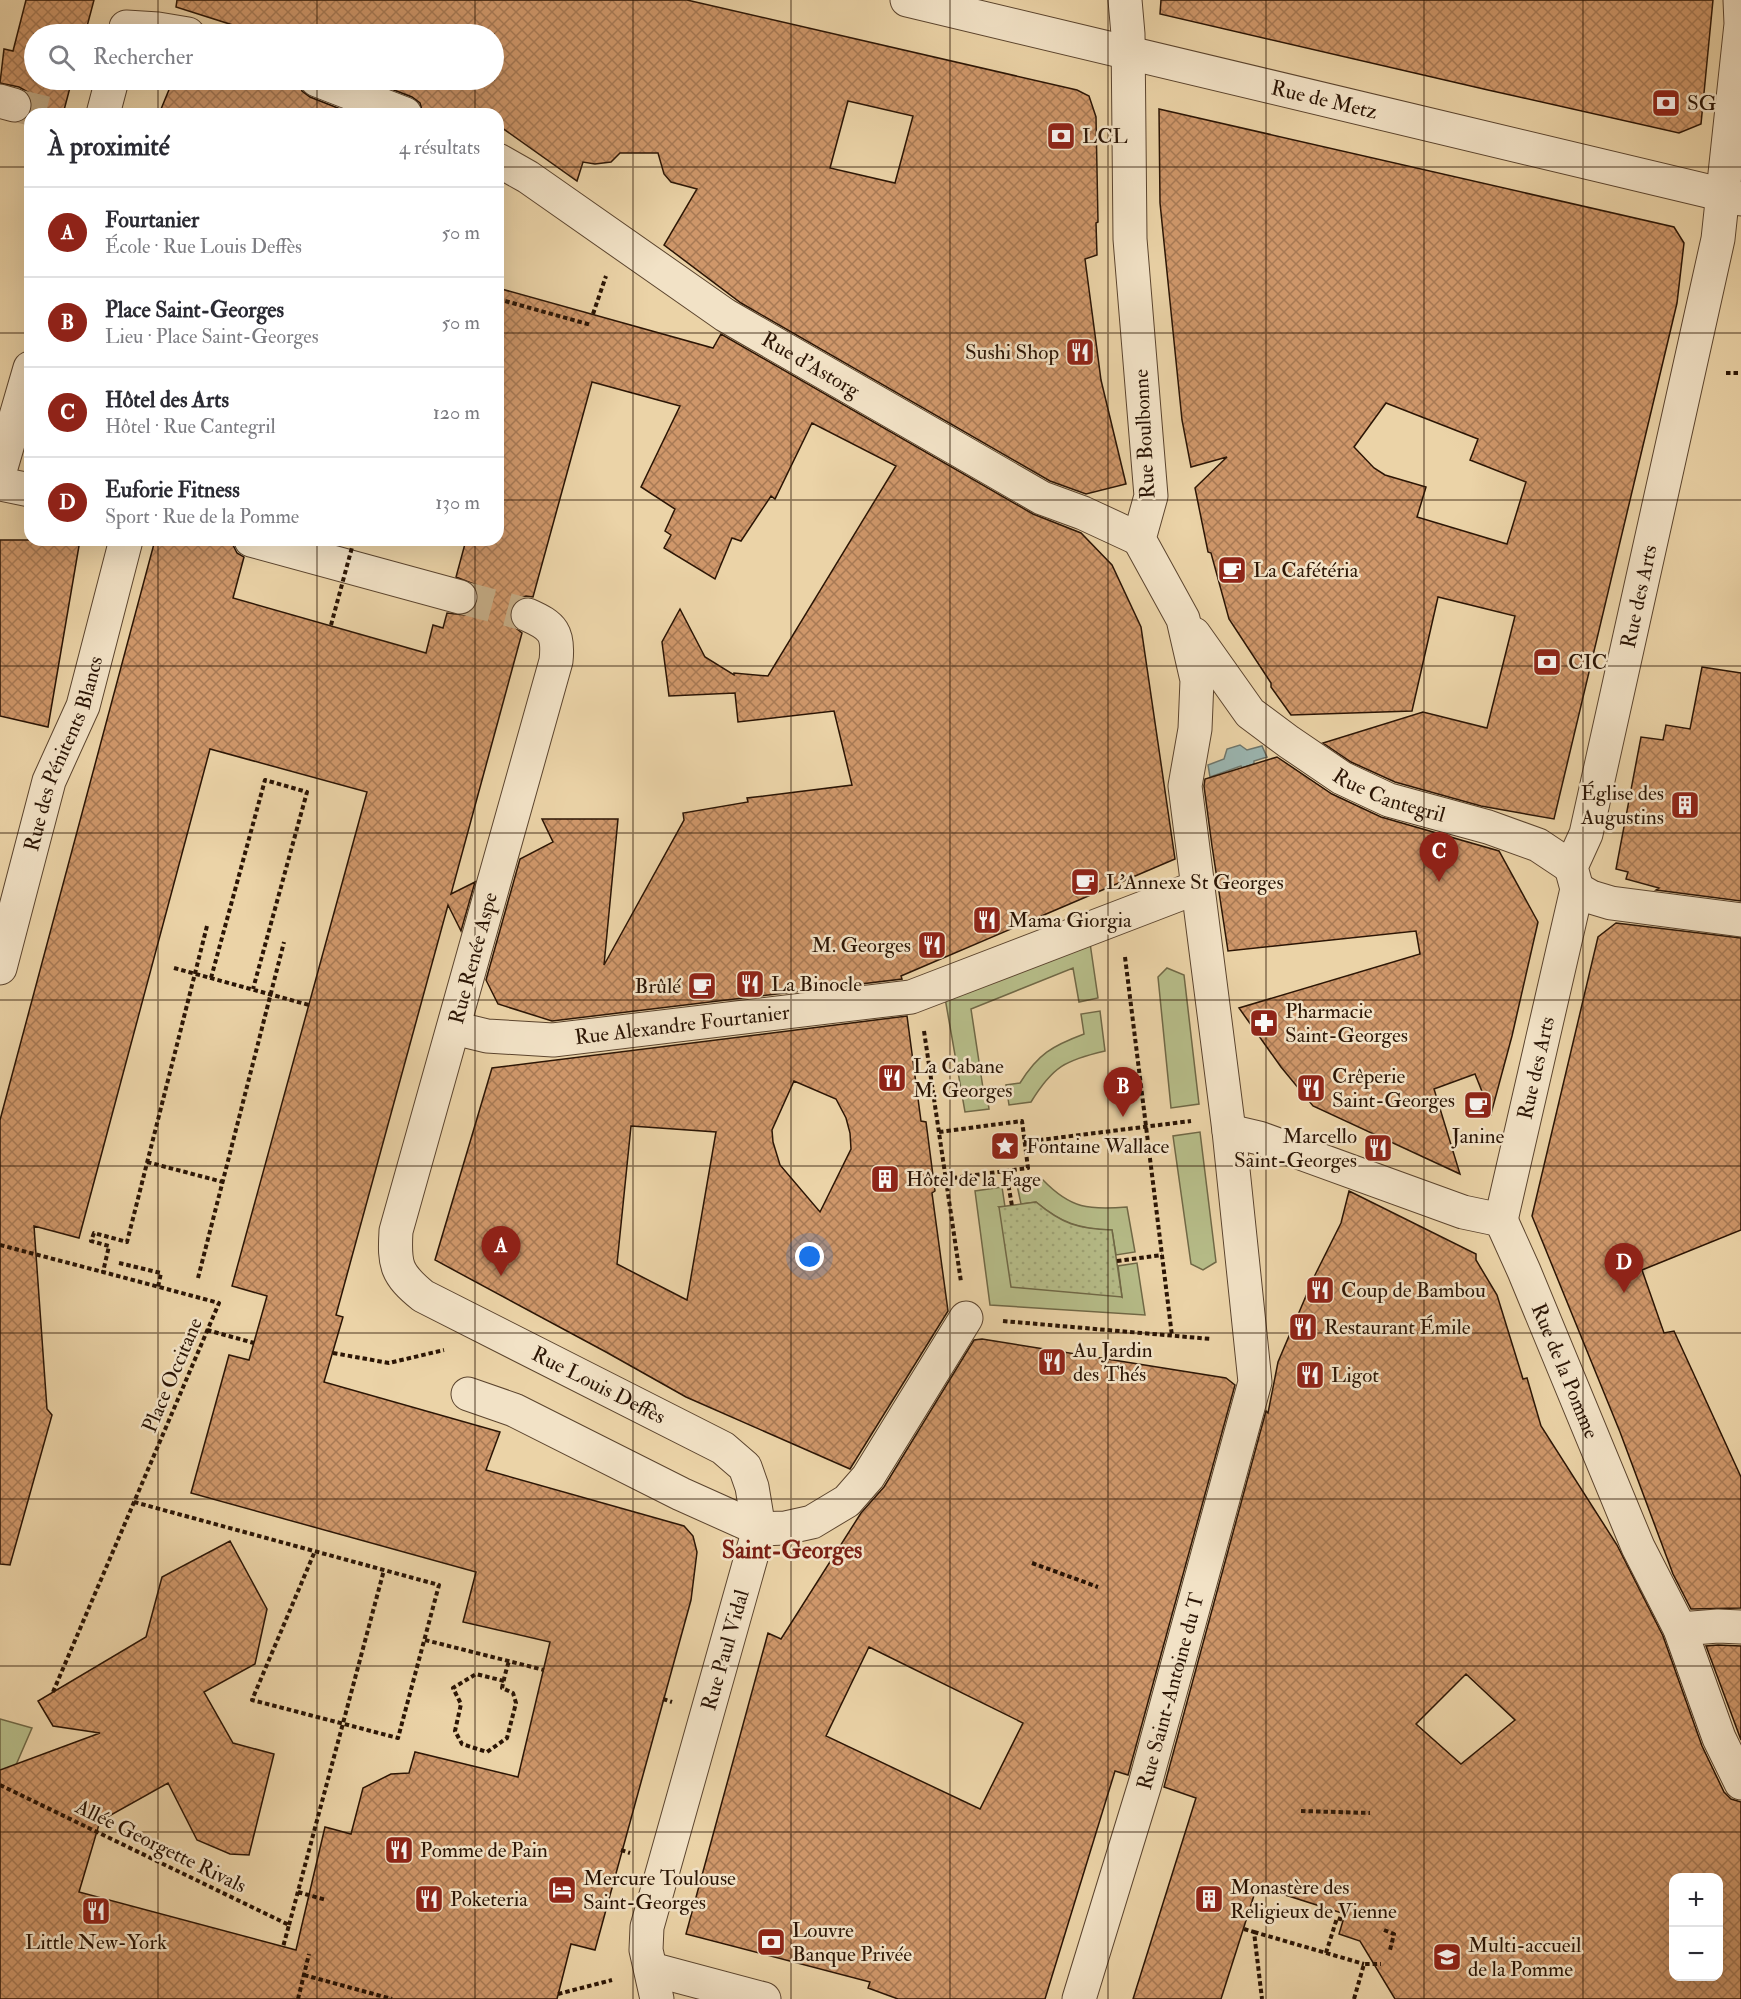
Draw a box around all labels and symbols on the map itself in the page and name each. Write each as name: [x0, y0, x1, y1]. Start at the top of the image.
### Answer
street label: Rue de Metz: [1268, 74, 1380, 126]
bank icon: SG: [1650, 87, 1682, 119]
place label: SG: [1687, 90, 1716, 117]
bank icon: LCL: [1045, 120, 1077, 152]
place label: LCL: [1082, 123, 1128, 150]
street label: Rue d'Astorg: [756, 326, 865, 404]
restaurant icon: Sushi Shop: [1064, 336, 1096, 368]
place label: Sushi Shop: [965, 339, 1059, 366]
street label: Rue Boulbonne: [1128, 368, 1161, 499]
street label: Rue des Arts: [1615, 542, 1664, 651]
cafe icon: La Cafétéria: [1216, 554, 1248, 586]
place label: La Cafétéria: [1253, 557, 1359, 584]
bank icon: CIC: [1531, 646, 1563, 678]
place label: CIC: [1568, 649, 1607, 676]
street label: Rue des Pénitents Blancs: [18, 653, 109, 854]
street label: Rue Cantegril: [1327, 762, 1449, 829]
place label: Église des Augustins: [1580, 780, 1664, 831]
building icon: Église des Augustins: [1669, 789, 1701, 821]
pin: C: [1420, 832, 1458, 882]
cafe icon: L'Annexe St Georges: [1069, 866, 1101, 898]
place label: L'Annexe St Georges: [1106, 869, 1284, 896]
street label: Rue Renée Aspe: [443, 889, 504, 1027]
restaurant icon: Mama Giorgia: [971, 904, 1003, 936]
place label: Mama Giorgia: [1008, 907, 1132, 934]
restaurant icon: M. Georges: [916, 929, 948, 961]
place label: M. Georges: [812, 932, 911, 959]
restaurant icon: La Binocle: [734, 968, 766, 1000]
cafe icon: Brûlé: [686, 970, 718, 1002]
place label: La Binocle: [771, 971, 862, 998]
place label: Brûlé: [635, 973, 681, 1000]
place label: Pharmacie Saint-Georges: [1285, 998, 1408, 1049]
street label: Rue Alexandre Fourtanier: [573, 999, 791, 1051]
pharmacy icon: Pharmacie Saint-Georges: [1248, 1007, 1280, 1039]
street label: Rue des Arts: [1512, 1014, 1561, 1122]
place label: La Cabane M. Georges: [913, 1053, 1012, 1104]
restaurant icon: La Cabane M. Georges: [876, 1062, 908, 1094]
place label: Crêperie Saint-Georges: [1332, 1063, 1455, 1114]
pin: B: [1104, 1068, 1142, 1117]
restaurant icon: Crêperie Saint-Georges: [1295, 1072, 1327, 1104]
cafe icon: Janine: [1462, 1089, 1494, 1121]
place label: Marcello Saint-Georges: [1234, 1123, 1357, 1174]
place label: Janine: [1451, 1123, 1505, 1150]
place icon: Fontaine Wallace: [989, 1130, 1021, 1162]
restaurant icon: Marcello Saint-Georges: [1362, 1132, 1394, 1164]
place label: Fontaine Wallace: [1026, 1133, 1170, 1160]
building icon: Hôtel de la Fage: [869, 1163, 901, 1195]
place label: Hôtel de la Fage: [906, 1166, 1041, 1193]
pin: A: [482, 1226, 520, 1276]
your location: [795, 1242, 824, 1271]
pin: D: [1604, 1244, 1644, 1293]
restaurant icon: Coup de Bambou: [1304, 1274, 1336, 1306]
place label: Coup de Bambou: [1341, 1277, 1486, 1304]
street label: Rue de la Pomme: [1525, 1299, 1605, 1443]
restaurant icon: Restaurant Émile: [1287, 1311, 1319, 1343]
street label: Place Occitane: [136, 1313, 209, 1437]
place label: Restaurant Émile: [1324, 1314, 1471, 1341]
place label: Au Jardin des Thés: [1072, 1337, 1153, 1388]
street label: Rue Louis Deffès: [527, 1340, 670, 1431]
restaurant icon: Au Jardin des Thés: [1036, 1346, 1068, 1378]
restaurant icon: Ligot: [1294, 1359, 1326, 1391]
place label: Ligot: [1331, 1362, 1379, 1389]
district label: Saint-Georges: [722, 1535, 862, 1566]
street label: Rue Paul Vidal: [695, 1586, 756, 1714]
street label: Rue Saint-Antoine du T: [1131, 1590, 1211, 1793]
street label: Allée Georgette Rivals: [70, 1793, 251, 1900]
restaurant icon: Pomme de Pain: [383, 1834, 415, 1866]
place label: Pomme de Pain: [420, 1837, 548, 1864]
place label: Mercure Toulouse Saint-Georges: [583, 1865, 736, 1916]
hotel icon: Mercure Toulouse Saint-Georges: [546, 1874, 578, 1906]
place label: Monastère des Religieux de Vienne: [1230, 1874, 1397, 1925]
restaurant icon: Poketeria: [413, 1883, 445, 1915]
building icon: Monastère des Religieux de Vienne: [1193, 1883, 1225, 1915]
place label: Poketeria: [450, 1886, 528, 1913]
restaurant icon: Little New-York: [80, 1895, 112, 1927]
place label: Louvre Banque Privée: [792, 1917, 912, 1968]
bank icon: Louvre Banque Privée: [755, 1926, 787, 1958]
place label: Little New-York: [25, 1929, 167, 1956]
place label: Multi-accueil de la Pomme: [1468, 1932, 1582, 1983]
school or university icon: Multi-accueil de la Pomme: [1431, 1941, 1463, 1973]

